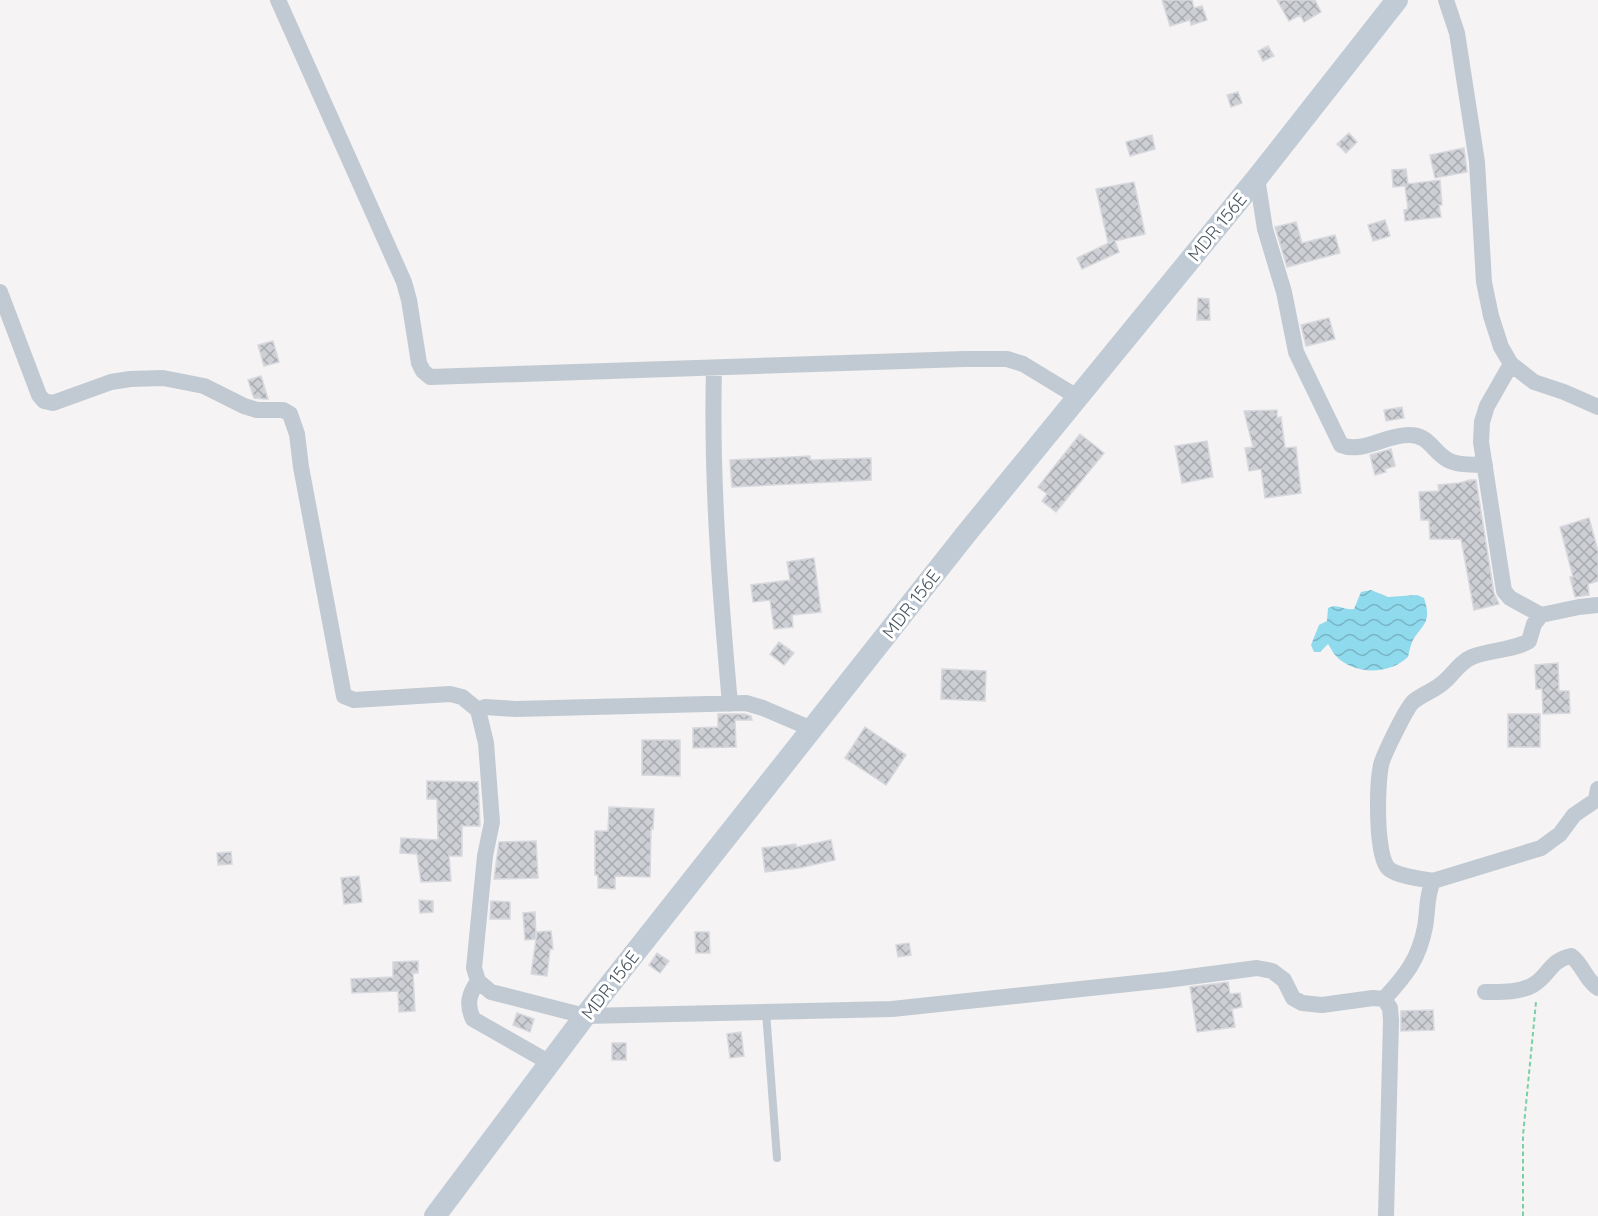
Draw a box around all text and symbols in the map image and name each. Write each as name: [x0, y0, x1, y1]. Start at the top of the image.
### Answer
street label: MDR 156E: [1183, 188, 1251, 266]
street label: MDR 156E: [877, 565, 945, 643]
street label: MDR 156E: [576, 946, 644, 1024]

